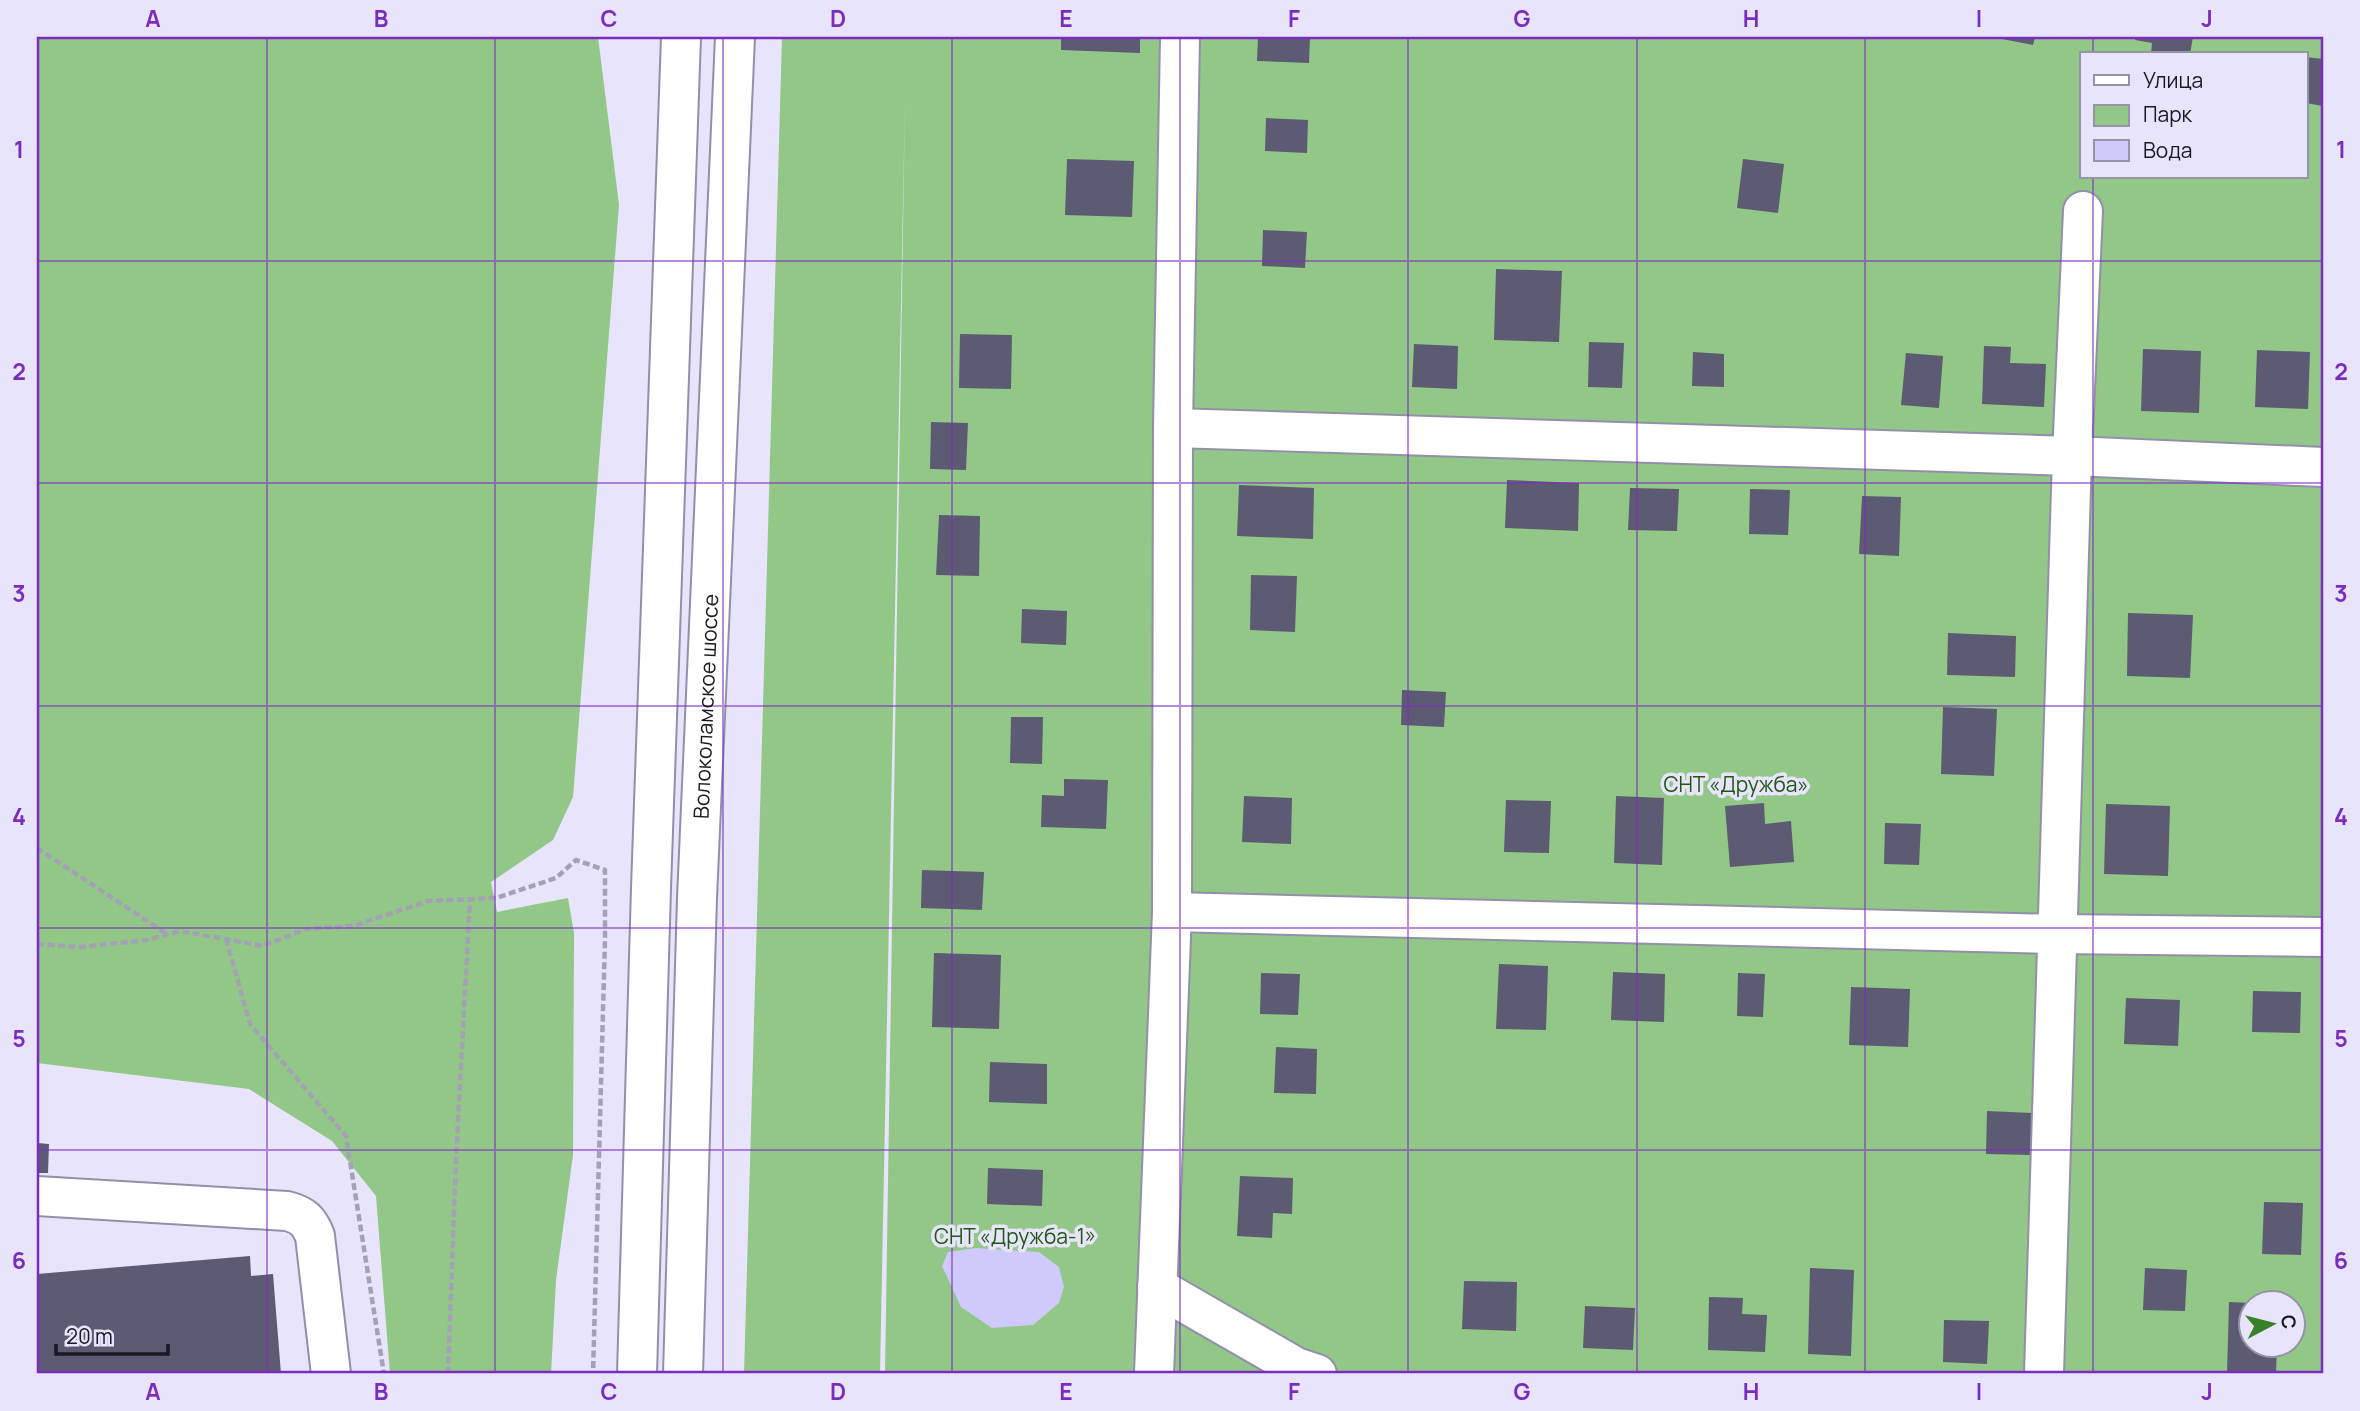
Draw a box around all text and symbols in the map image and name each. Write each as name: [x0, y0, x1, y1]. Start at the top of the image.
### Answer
text: A: [145, 2, 161, 34]
text: B: [374, 2, 388, 34]
text: C: [601, 2, 618, 34]
text: D: [830, 2, 846, 34]
text: E: [1059, 2, 1073, 34]
text: F: [1288, 2, 1300, 34]
text: G: [1514, 2, 1531, 34]
text: H: [1743, 2, 1759, 34]
text: I: [1976, 2, 1982, 34]
text: J: [2201, 2, 2213, 34]
legend: [2080, 52, 2308, 178]
text: Улица: [2143, 66, 2203, 94]
text: Парк: [2143, 100, 2193, 128]
text: 1: [14, 133, 24, 165]
text: 1: [2336, 133, 2346, 165]
text: Вода: [2143, 136, 2193, 164]
text: 2: [12, 355, 26, 387]
text: 2: [2334, 355, 2348, 387]
text: 3: [12, 577, 26, 609]
text: 3: [2334, 577, 2348, 609]
street label: Волоколамское шоссе: [687, 593, 724, 819]
park label: СНТ «Дружба»: [1663, 770, 1809, 798]
text: 4: [12, 800, 26, 832]
text: 4: [2334, 800, 2348, 832]
text: 5: [12, 1022, 26, 1054]
text: 5: [2334, 1022, 2348, 1054]
park label: СНТ «Дружба-1»: [934, 1222, 1096, 1250]
text: 6: [12, 1244, 26, 1276]
text: 6: [2334, 1244, 2348, 1276]
north arrow: [2238, 1288, 2308, 1358]
scale bar: [56, 1313, 168, 1357]
text: С: [2275, 1313, 2303, 1330]
text: 20 m: [66, 1322, 113, 1350]
text: A: [145, 1375, 161, 1407]
text: B: [374, 1375, 388, 1407]
text: C: [601, 1375, 618, 1407]
text: D: [830, 1375, 846, 1407]
text: E: [1059, 1375, 1073, 1407]
text: F: [1288, 1375, 1300, 1407]
text: G: [1514, 1375, 1531, 1407]
text: H: [1743, 1375, 1759, 1407]
text: I: [1976, 1375, 1982, 1407]
text: J: [2201, 1375, 2213, 1407]

